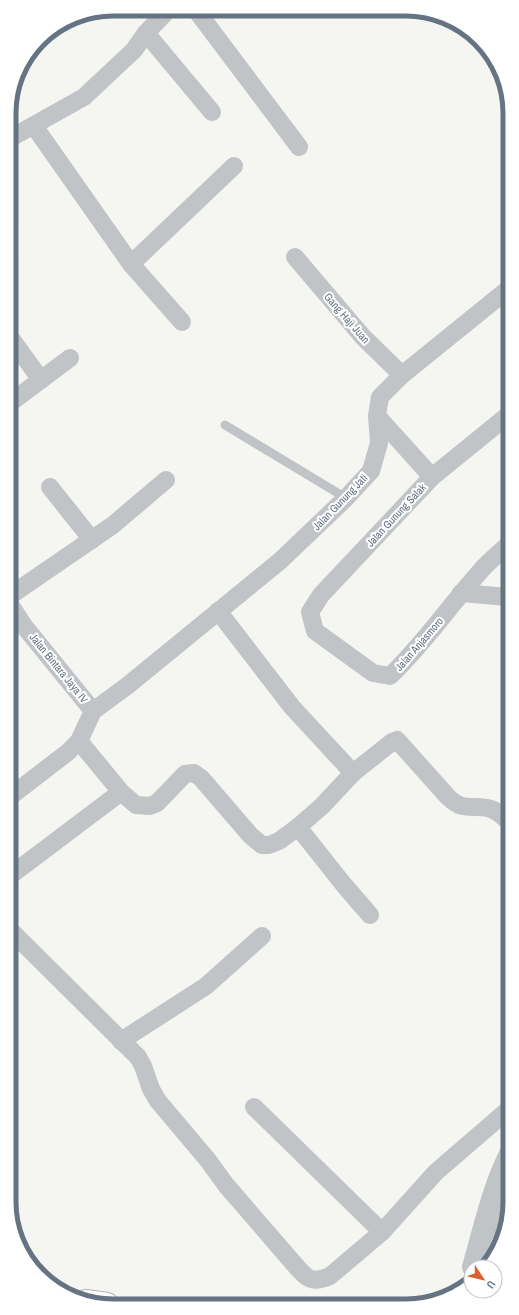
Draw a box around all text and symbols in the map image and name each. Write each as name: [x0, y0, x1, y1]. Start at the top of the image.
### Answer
street label: Gang Haji Juan: [321, 290, 373, 346]
street label: Jalan Gunung Jati: [310, 471, 370, 533]
street label: Jalan Gunung Salak: [363, 480, 429, 549]
street label: Jalan Anjasmoro: [392, 614, 446, 674]
street label: Jalan Bintara Jaya IV: [27, 630, 91, 706]
north arrow: [463, 1259, 503, 1299]
text: U: [484, 1278, 499, 1291]

